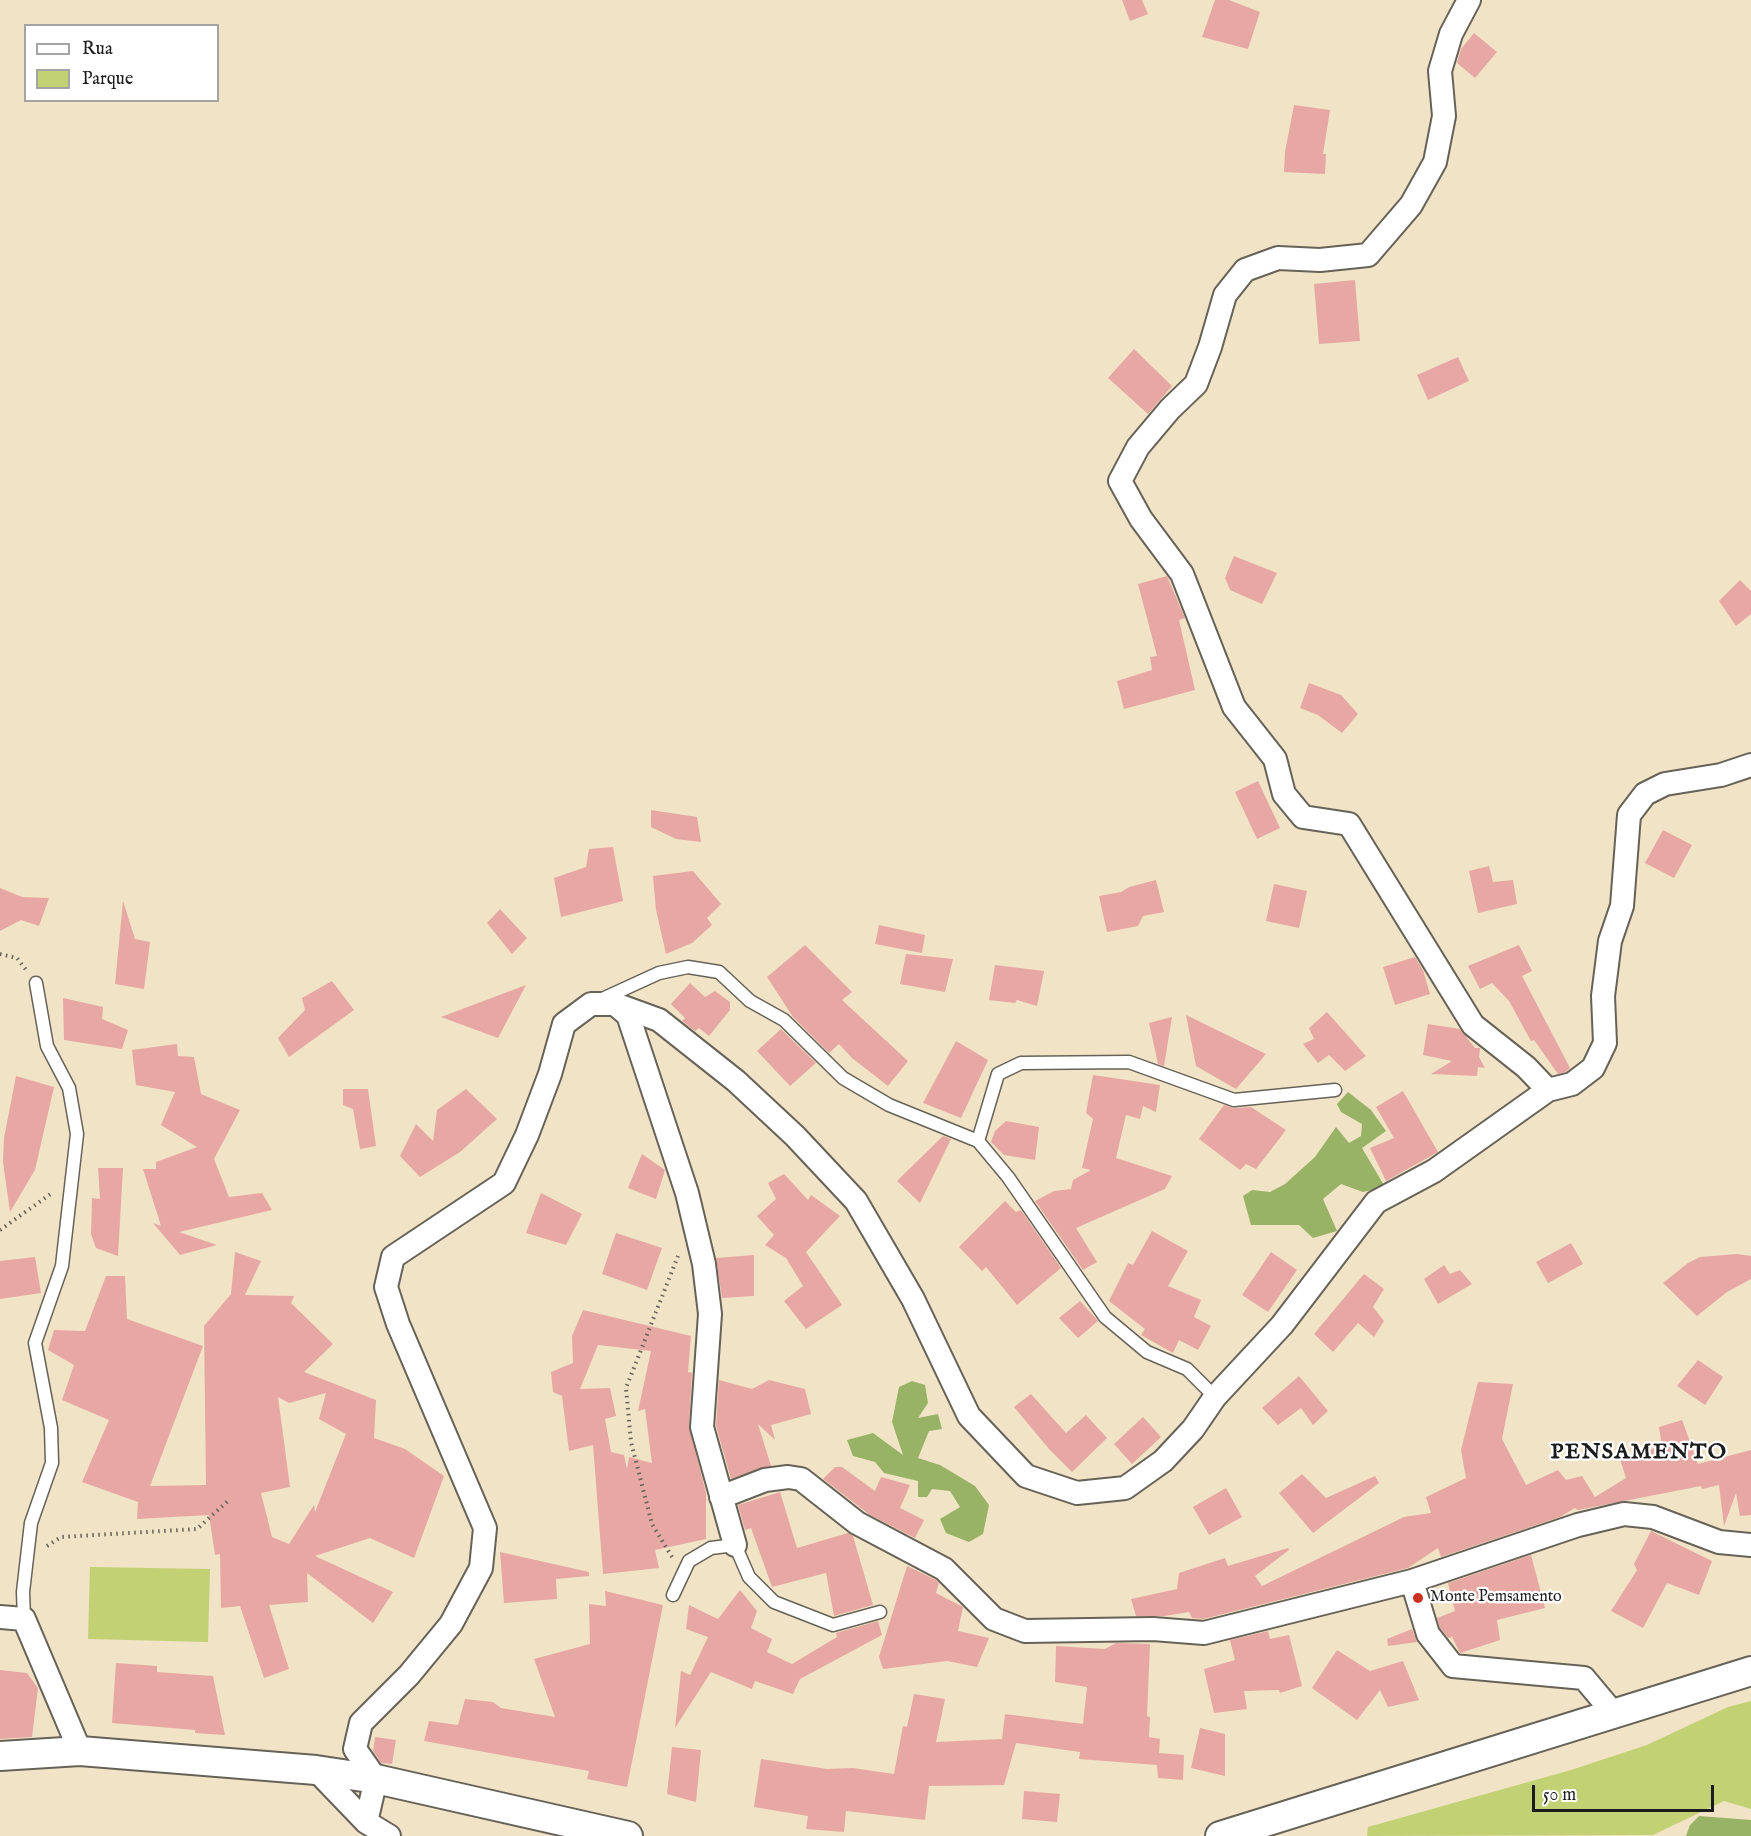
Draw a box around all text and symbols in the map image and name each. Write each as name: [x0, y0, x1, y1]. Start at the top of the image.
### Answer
legend: [24, 24, 219, 102]
text: Rua: [82, 38, 113, 61]
text: Parque: [82, 68, 133, 91]
district label: PENSAMENTO: [1550, 1440, 1728, 1466]
place label: Monte Pemsamento: [1430, 1588, 1562, 1608]
marker: Monte Pemsamento: [1411, 1591, 1425, 1605]
scale bar: [1535, 1773, 1716, 1811]
text: 50 m: [1543, 1784, 1576, 1807]

